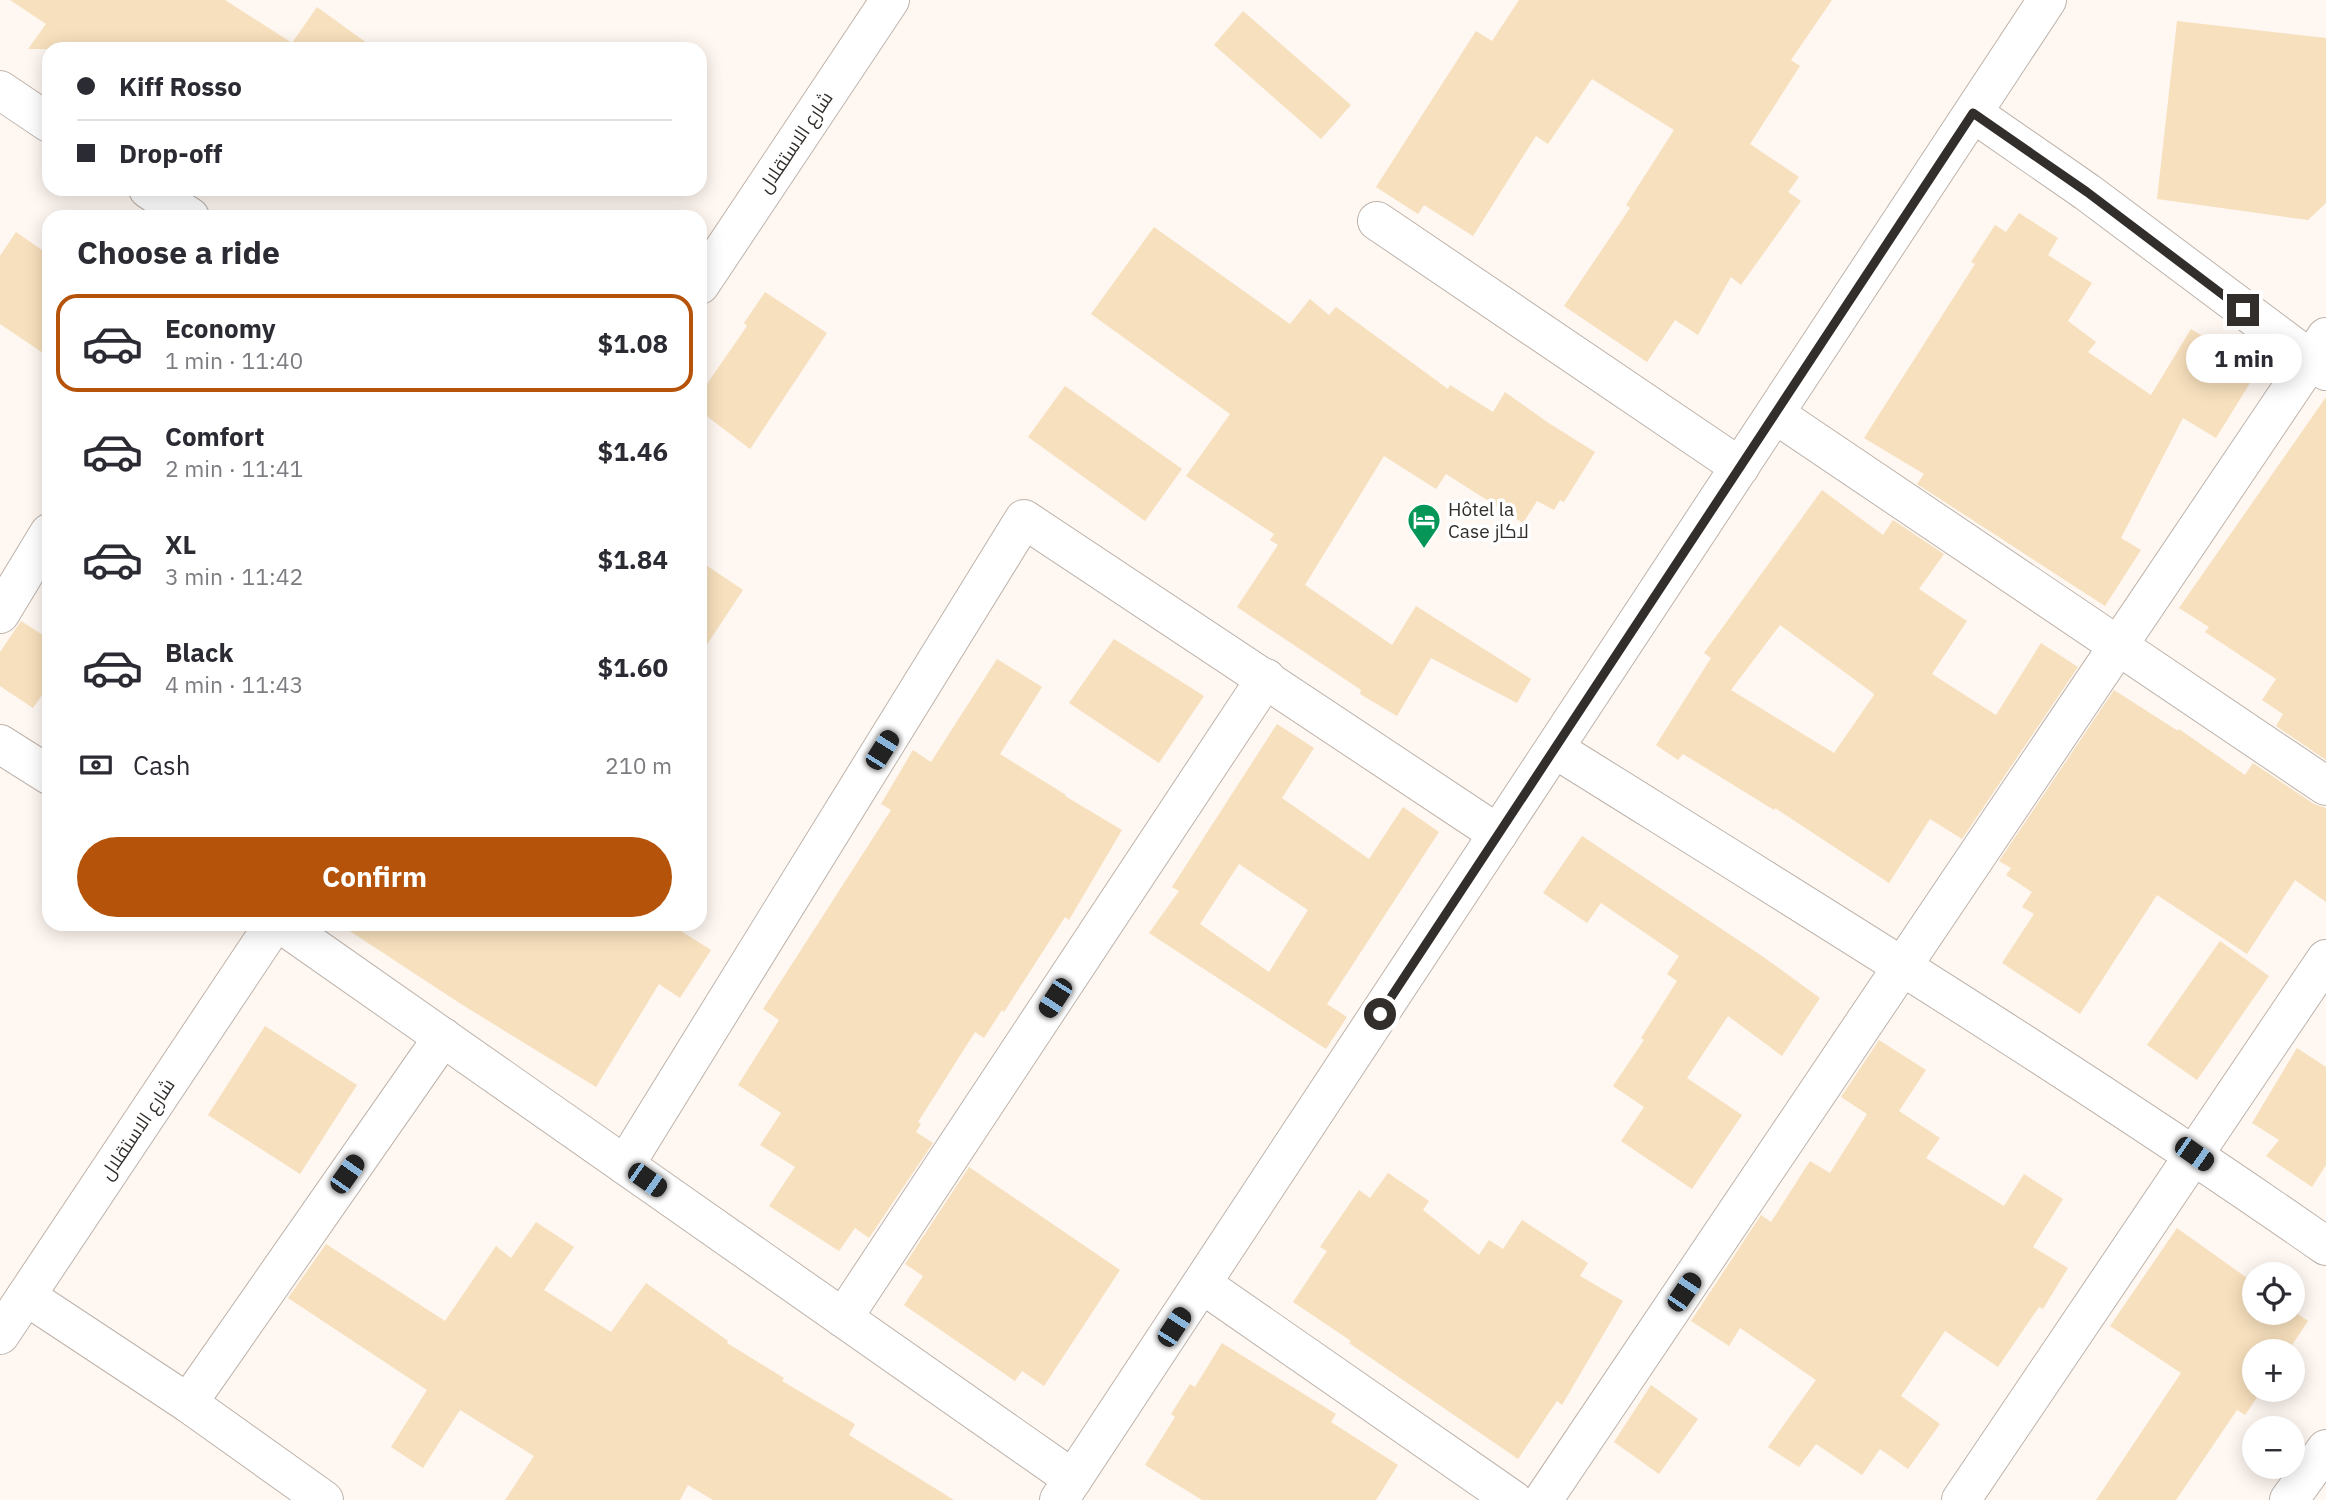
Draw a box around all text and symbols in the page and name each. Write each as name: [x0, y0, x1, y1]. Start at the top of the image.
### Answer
text: Kiff Rosso: [119, 69, 242, 103]
street label: شارع الاستقلال: [752, 87, 839, 199]
text: Drop-off: [119, 136, 222, 170]
text: Choose a ride: [77, 231, 280, 273]
route end: [2227, 294, 2259, 326]
text: Economy: [165, 311, 276, 345]
icon: car: [81, 312, 144, 375]
text: $1.08: [598, 326, 668, 360]
callout: 1 min: [2185, 334, 2301, 384]
text: 1 min: [2214, 343, 2274, 373]
text: 1 min · 11:40: [165, 345, 303, 375]
text: Comfort: [165, 419, 264, 453]
icon: car: [81, 420, 144, 483]
text: $1.46: [598, 434, 668, 468]
text: 2 min · 11:41: [165, 453, 303, 483]
place label: Hôtel la Case لاكاز: [1448, 497, 1529, 543]
hotel icon: Hôtel la Case لاكاز: [1405, 501, 1443, 550]
text: XL: [165, 527, 196, 561]
icon: car: [81, 528, 144, 591]
text: $1.84: [598, 542, 668, 576]
text: 3 min · 11:42: [165, 561, 303, 591]
text: Black: [165, 635, 233, 669]
icon: car: [81, 636, 144, 699]
text: $1.60: [598, 650, 668, 684]
text: 4 min · 11:43: [165, 669, 303, 699]
car: [862, 727, 903, 773]
icon: cash: [77, 746, 115, 784]
text: Cash: [133, 748, 190, 782]
text: 210 m: [605, 750, 672, 780]
button: Confirm: [77, 837, 672, 917]
car: [1035, 975, 1076, 1021]
route start: [1364, 998, 1396, 1030]
street label: شارع الاستقلال: [94, 1074, 181, 1186]
car: [2171, 1133, 2218, 1175]
car: [327, 1151, 368, 1197]
car: [624, 1159, 671, 1201]
map controls: [2242, 1262, 2305, 1479]
button: locate: [2242, 1262, 2305, 1325]
car: [1664, 1269, 1705, 1315]
car: [1154, 1304, 1195, 1350]
button: +: [2242, 1339, 2305, 1402]
button: −: [2242, 1416, 2305, 1479]

